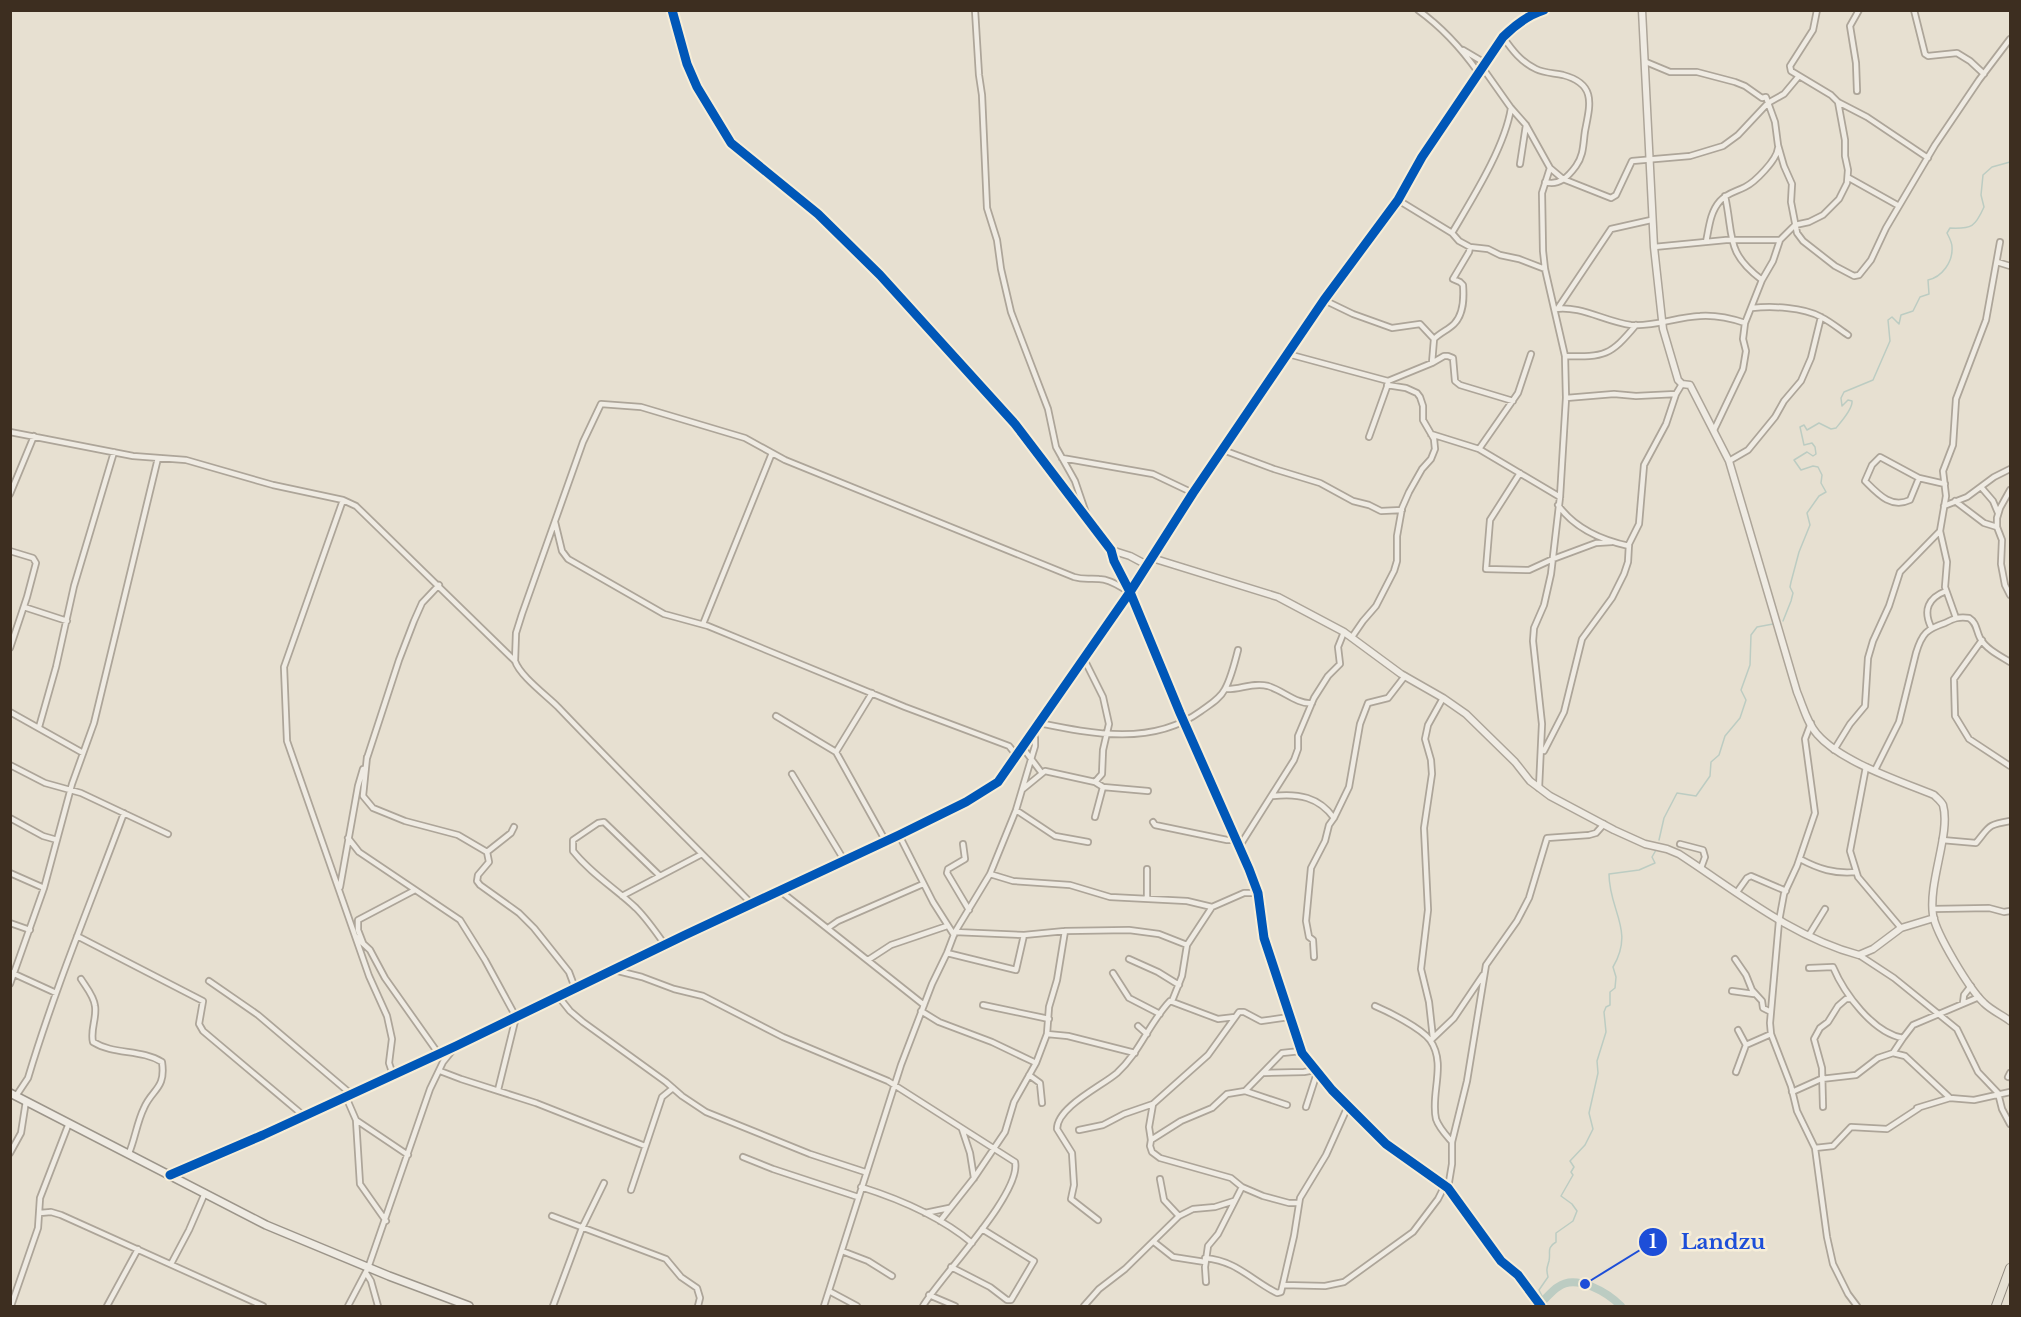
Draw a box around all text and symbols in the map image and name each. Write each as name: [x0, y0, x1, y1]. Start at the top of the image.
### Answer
callout: Landzu: [1638, 1222, 1777, 1261]
text: Landzu: [1681, 1229, 1765, 1255]
text: 1: [1649, 1231, 1657, 1253]

